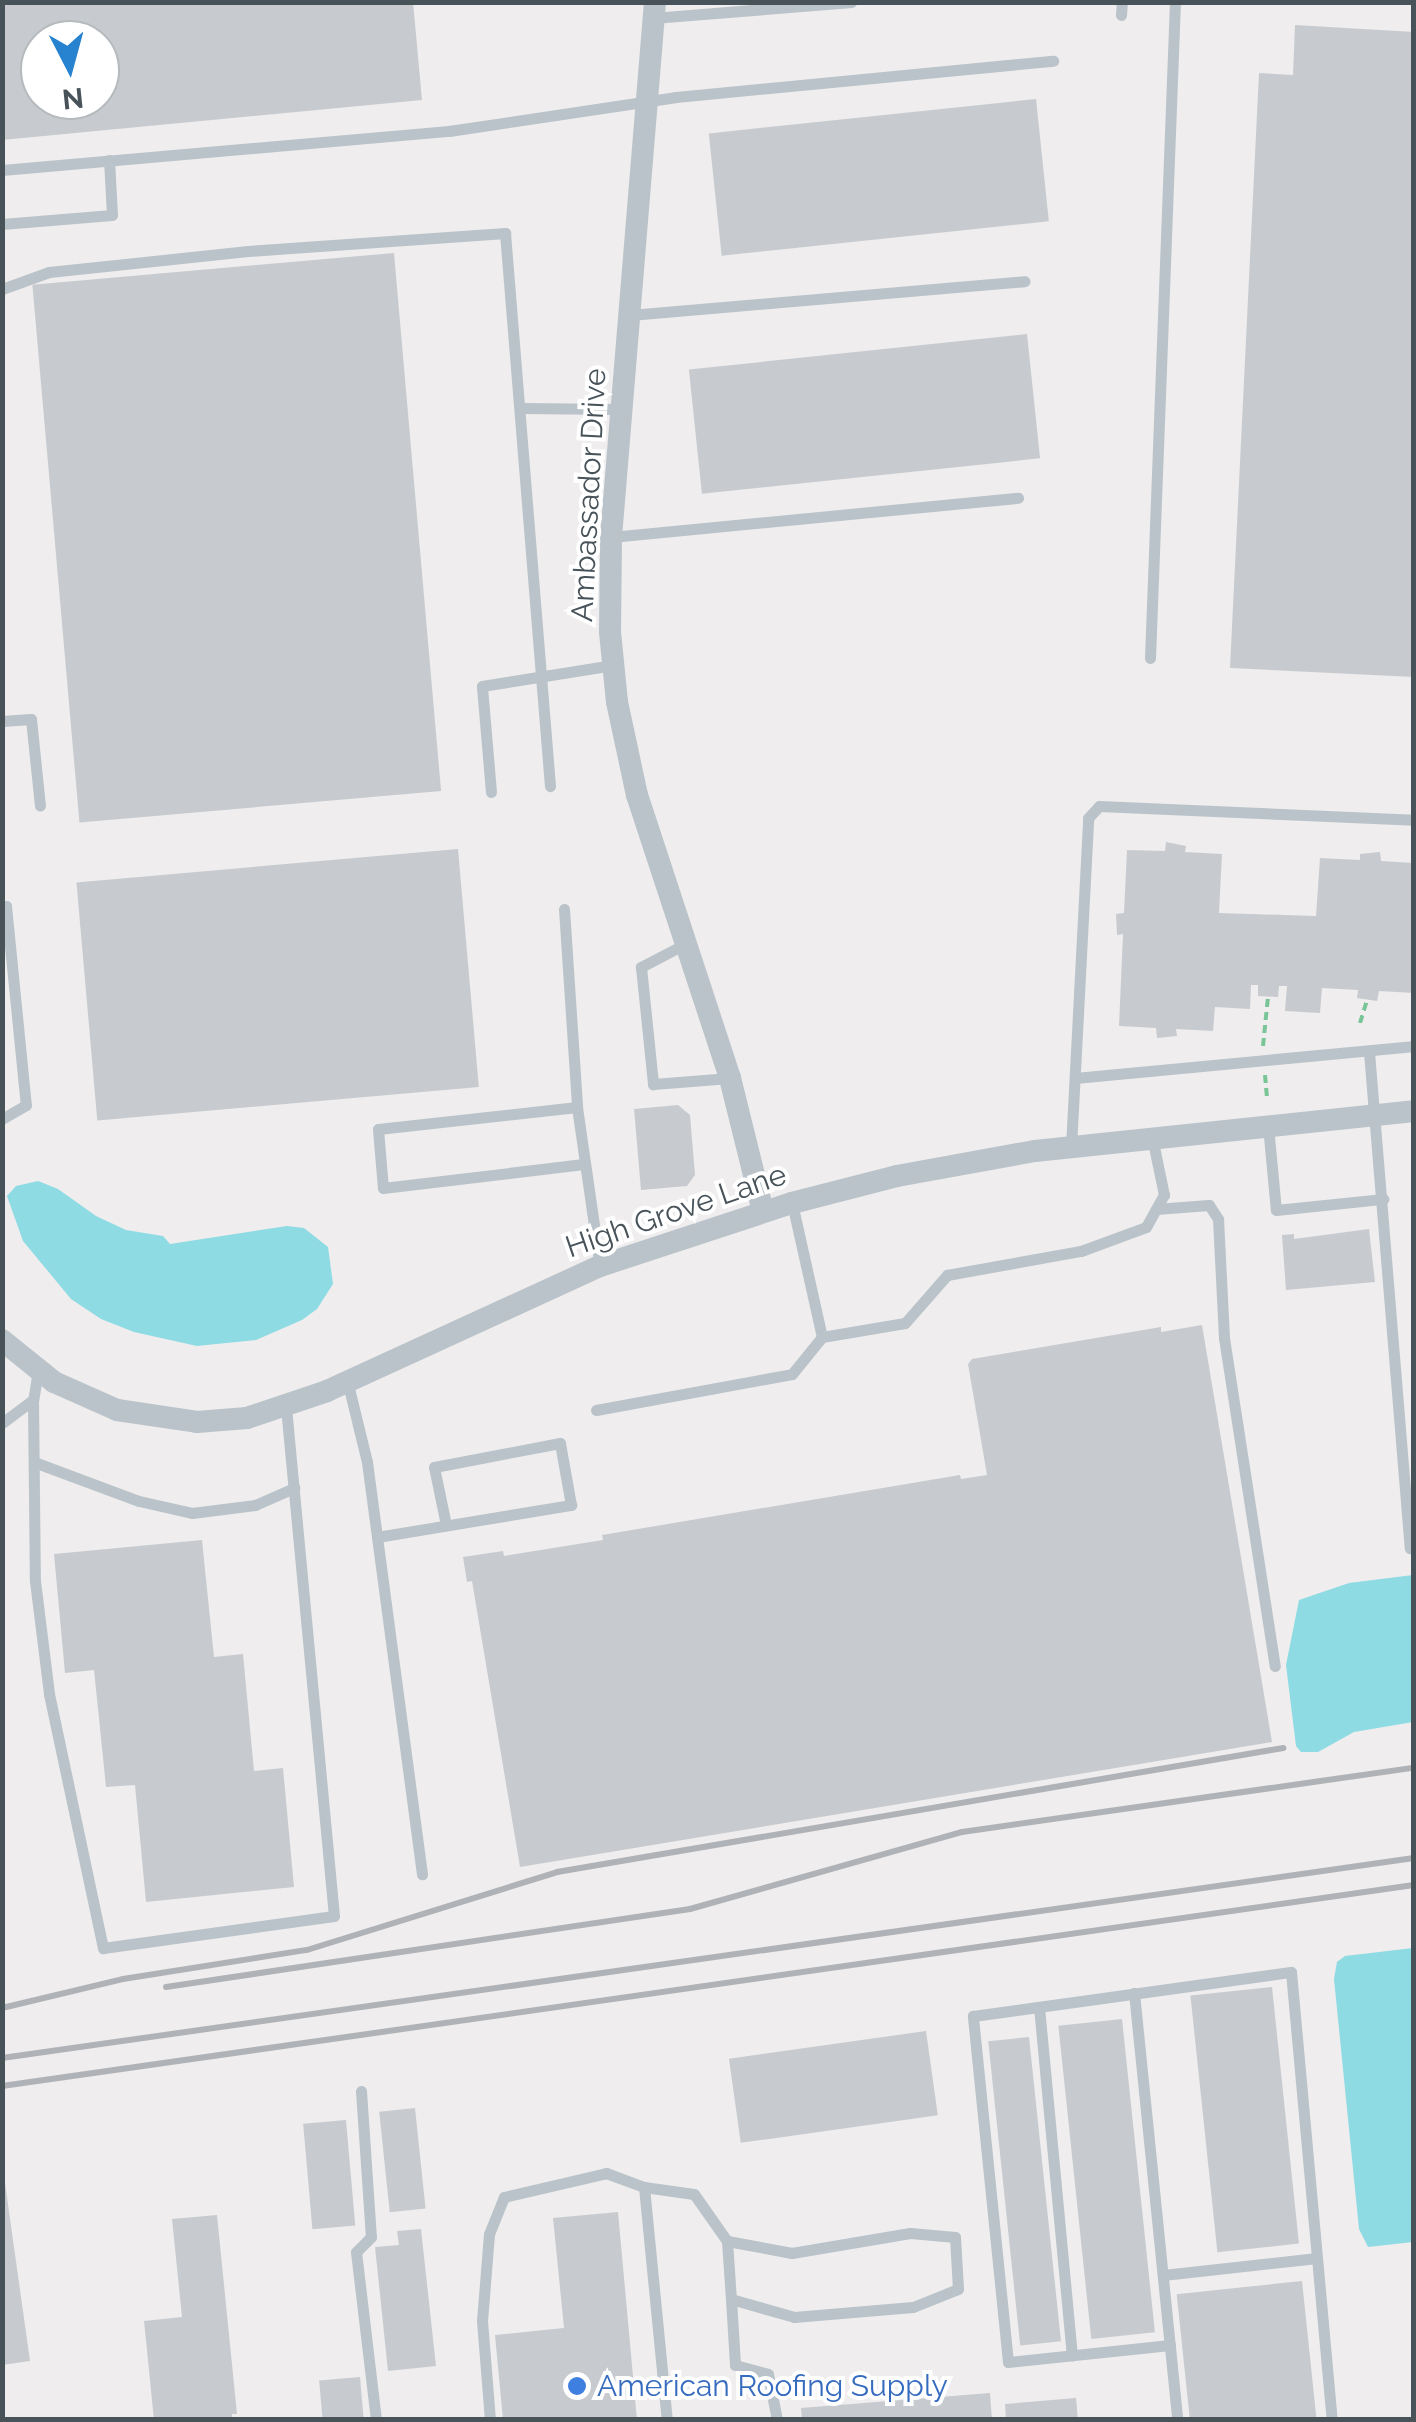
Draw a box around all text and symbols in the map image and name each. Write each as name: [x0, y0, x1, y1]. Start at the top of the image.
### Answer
north arrow: [20, 20, 120, 120]
text: N: [61, 81, 85, 116]
street label: Ambassador Drive: [564, 367, 614, 623]
street label: High Grove Lane: [561, 1156, 791, 1266]
place label: American Roofing Supply: [597, 2368, 948, 2404]
marker: American Roofing Supply: [566, 2375, 588, 2397]

